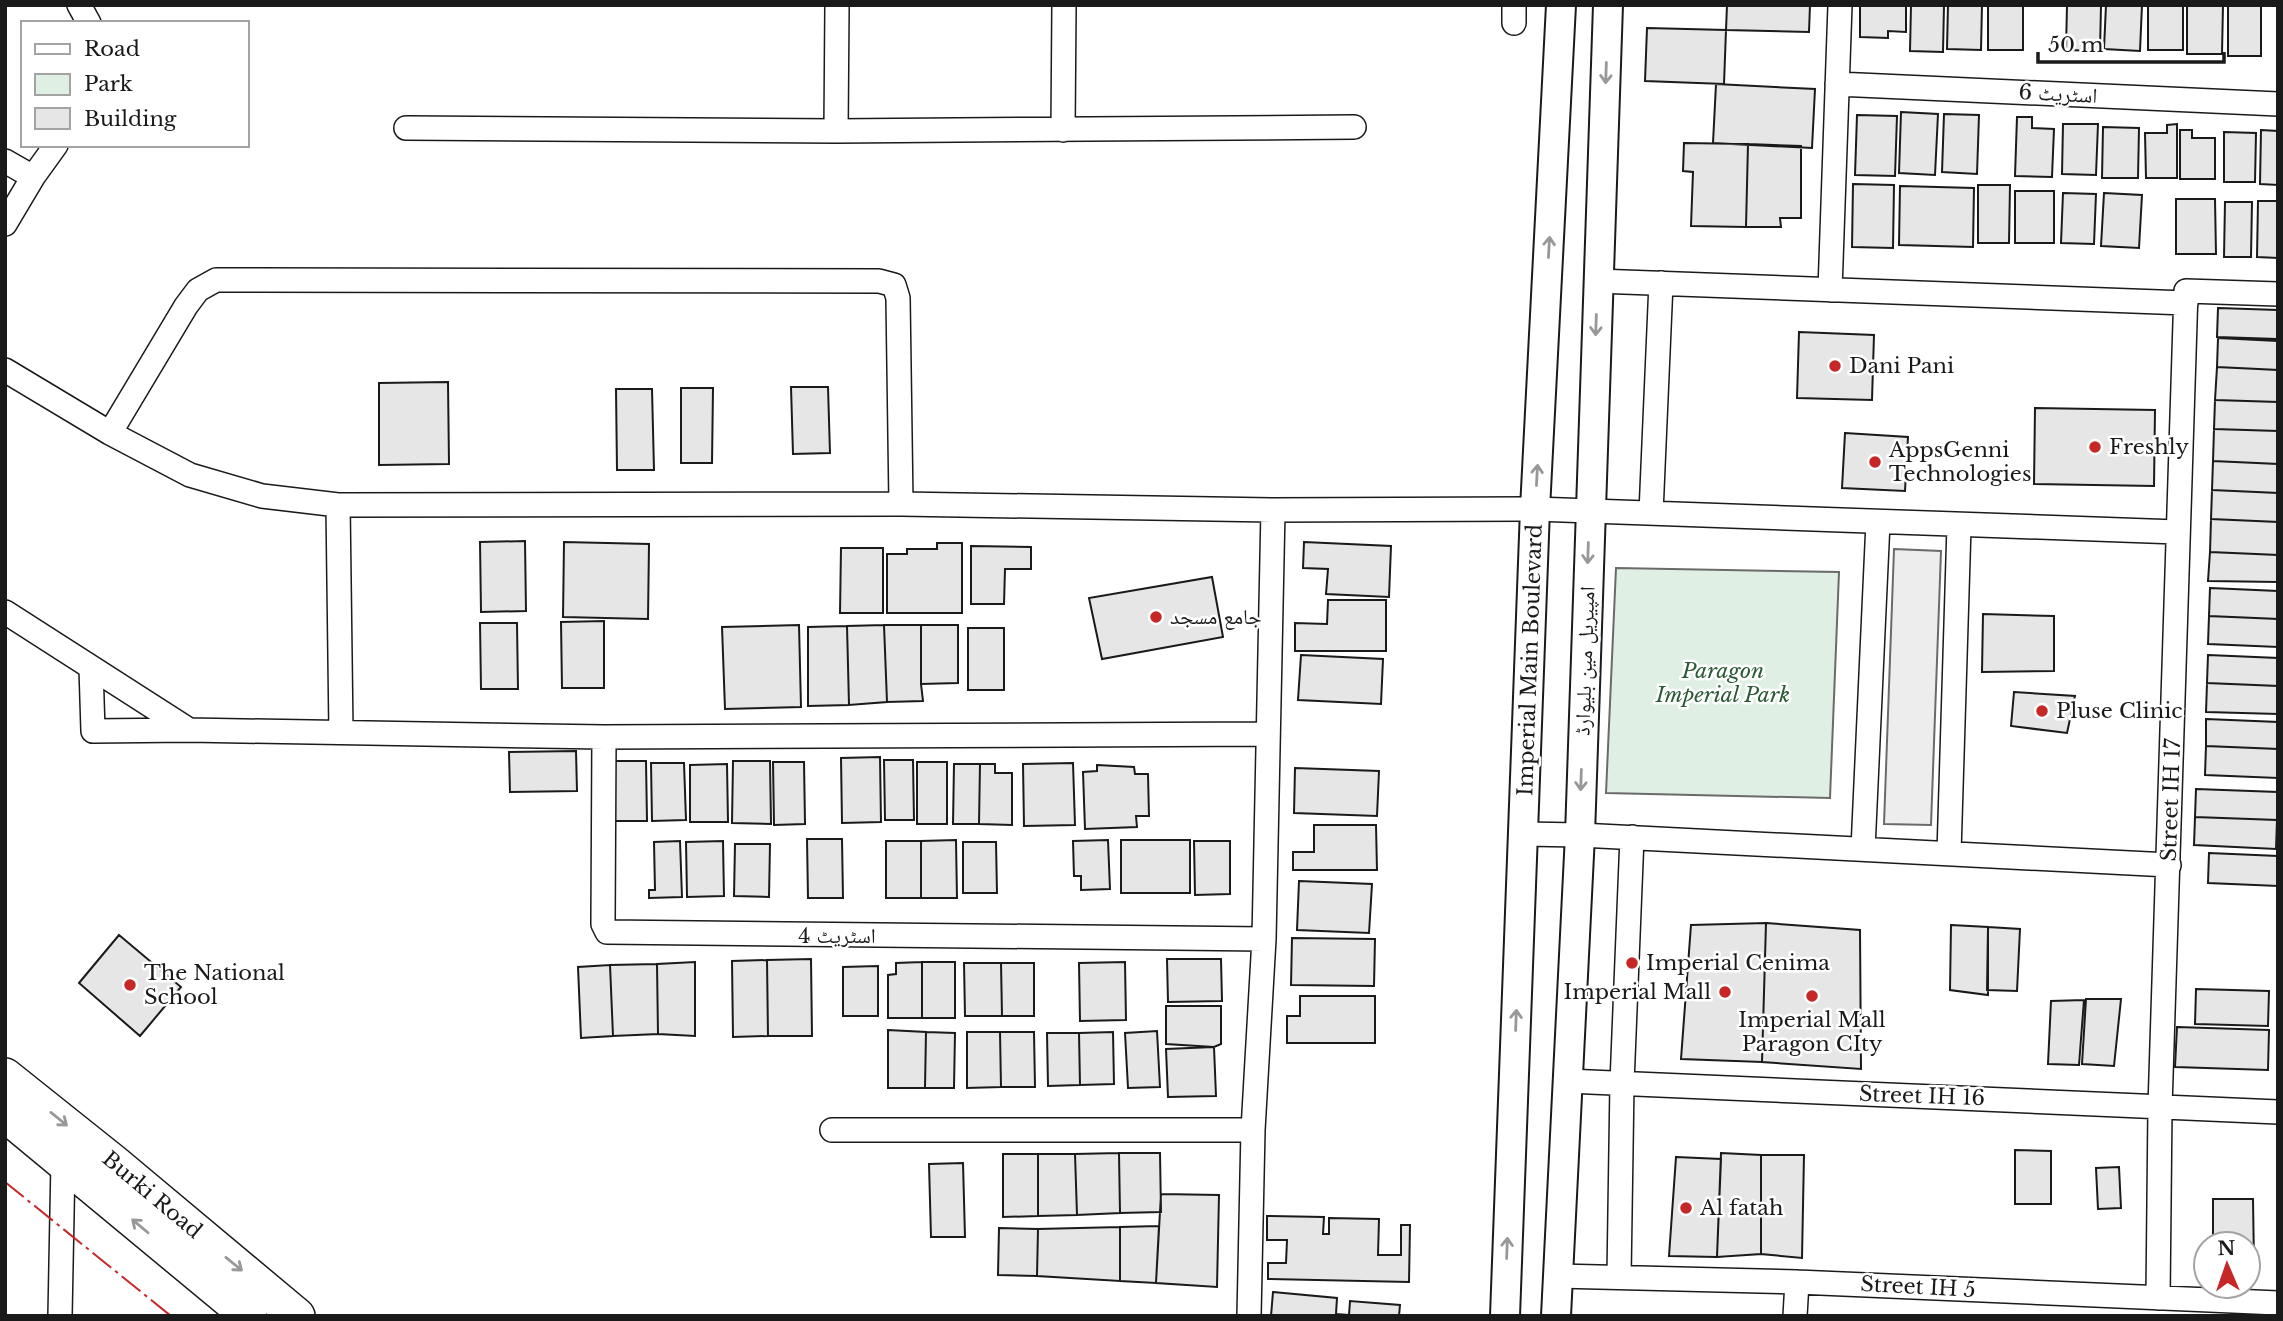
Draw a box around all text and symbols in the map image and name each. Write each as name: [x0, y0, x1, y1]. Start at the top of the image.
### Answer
legend: [21, 21, 248, 147]
scale bar: [2038, 21, 2224, 65]
text: 50 m: [2048, 32, 2104, 58]
text: Road: [84, 36, 140, 62]
one-way arrow: [1599, 62, 1612, 85]
text: Park: [84, 71, 133, 97]
street label: اسٹریٹ 6: [2018, 79, 2098, 109]
text: Building: [84, 106, 177, 132]
one-way arrow: [1543, 237, 1556, 259]
one-way arrow: [1589, 313, 1602, 336]
place label: Dani Pani: [1849, 353, 1954, 379]
marker: Dani Pani: [1827, 358, 1843, 374]
place label: Freshly: [2109, 434, 2189, 460]
place label: AppsGenni Technologies: [1888, 437, 2031, 487]
marker: Freshly: [2087, 439, 2103, 455]
marker: AppsGenni Technologies: [1867, 454, 1883, 470]
one-way arrow: [1531, 463, 1544, 486]
street label: Imperial Main Boulevard: [1512, 524, 1548, 796]
one-way arrow: [1581, 541, 1595, 564]
street label: امپیریل مین بلیوارڈ: [1569, 586, 1601, 736]
place label: جامع مسجد: [1170, 604, 1262, 630]
marker: جامع مسجد: [1148, 609, 1164, 625]
park label: Paragon Imperial Park: [1655, 658, 1790, 708]
place label: Pluse Clinic: [2056, 698, 2183, 724]
marker: Pluse Clinic: [2034, 703, 2050, 719]
street label: Street IH 17: [2156, 737, 2186, 862]
one-way arrow: [1575, 768, 1588, 791]
street label: اسٹریٹ 4: [798, 923, 876, 949]
place label: Imperial Cenima: [1646, 950, 1830, 976]
marker: Imperial Cenima: [1624, 955, 1640, 971]
place label: The National School: [144, 960, 285, 1010]
marker: The National School: [122, 977, 138, 993]
place label: Imperial Mall: [1564, 979, 1711, 1005]
marker: Imperial Mall: [1717, 984, 1733, 1000]
marker: Imperial Mall Paragon CIty: [1804, 988, 1820, 1004]
place label: Imperial Mall Paragon CIty: [1738, 1007, 1886, 1057]
one-way arrow: [1510, 1009, 1523, 1032]
street label: Street IH 16: [1858, 1081, 1986, 1111]
one-way arrow: [49, 1111, 67, 1127]
street label: Burki Road: [97, 1146, 207, 1244]
place label: Al fatah: [1699, 1195, 1783, 1221]
marker: Al fatah: [1678, 1200, 1694, 1216]
one-way arrow: [131, 1218, 149, 1234]
north arrow: [2192, 1230, 2262, 1300]
one-way arrow: [1501, 1236, 1514, 1259]
text: N: [2217, 1237, 2236, 1260]
one-way arrow: [224, 1256, 242, 1272]
street label: Street IH 5: [1860, 1271, 1976, 1303]

